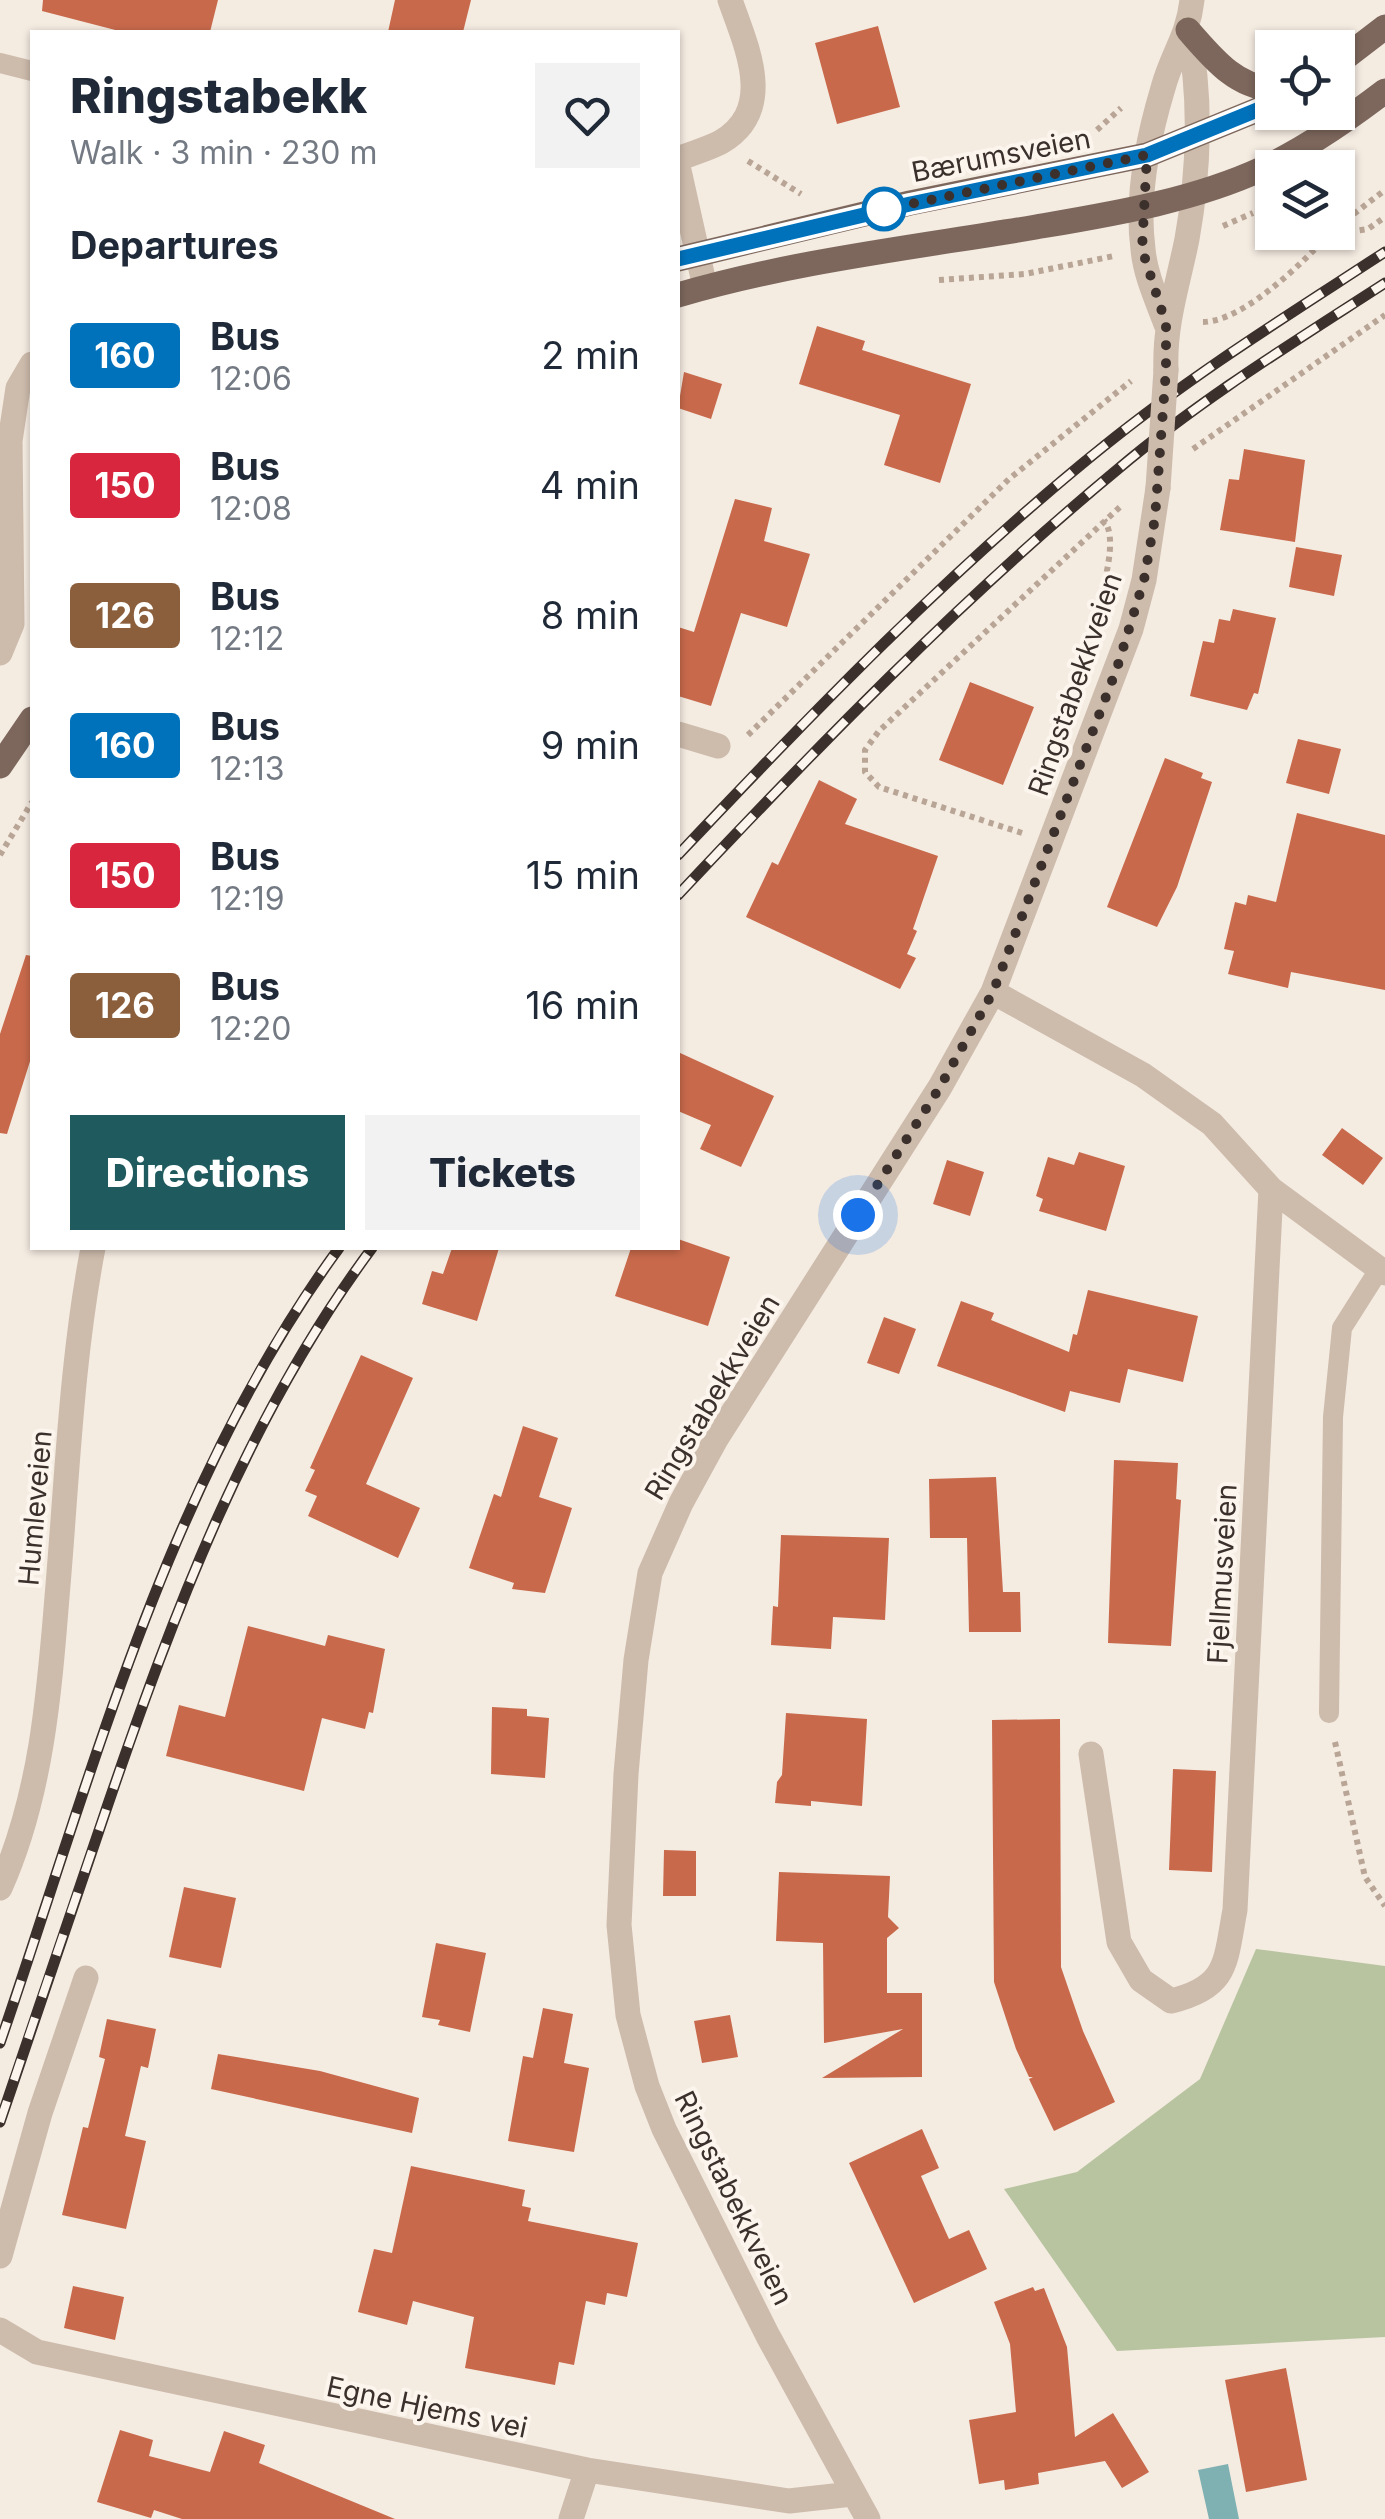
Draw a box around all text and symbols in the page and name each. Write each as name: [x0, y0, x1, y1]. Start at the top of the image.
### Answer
map controls: [1255, 30, 1355, 250]
button: locate: [1255, 30, 1355, 130]
button: heart: [535, 63, 640, 168]
text: Ringstabekk: [70, 66, 367, 125]
street label: Bærumsveien: [909, 121, 1093, 189]
text: Walk · 3 min · 230 m: [70, 133, 378, 172]
button: layers: [1255, 150, 1355, 250]
unlabelled marker: [863, 188, 905, 230]
text: Departures: [70, 222, 279, 268]
text: Bus: [210, 313, 280, 359]
text: 2 min: [541, 332, 640, 378]
text: 160: [94, 334, 156, 376]
text: 12:06: [210, 359, 292, 398]
text: Bus: [210, 443, 280, 489]
text: 4 min: [540, 462, 640, 508]
text: 150: [94, 464, 156, 506]
text: 12:08: [210, 489, 292, 528]
street label: Ringstabekkveien: [1021, 568, 1129, 800]
text: Bus: [210, 573, 280, 619]
text: 8 min: [541, 592, 640, 638]
text: 126: [95, 594, 155, 636]
text: 12:12: [210, 619, 284, 658]
text: Bus: [210, 703, 280, 749]
text: 9 min: [541, 722, 640, 768]
text: 160: [94, 724, 156, 766]
text: 12:13: [210, 749, 285, 788]
text: Bus: [210, 833, 280, 879]
text: 15 min: [526, 852, 640, 898]
text: 150: [94, 854, 156, 896]
text: 12:19: [210, 879, 285, 918]
text: Bus: [210, 963, 280, 1009]
text: 16 min: [525, 982, 640, 1028]
text: 126: [95, 984, 155, 1026]
text: 12:20: [210, 1009, 291, 1048]
button: Directions: [70, 1115, 345, 1230]
button: Tickets: [365, 1115, 640, 1230]
your location: [833, 1190, 883, 1240]
street label: Ringstabekkveien: [637, 1288, 787, 1506]
street label: Humleveien: [11, 1429, 59, 1587]
street label: Fjellmusveien: [1200, 1483, 1244, 1665]
street label: Ringstabekkveien: [667, 2086, 801, 2310]
street label: Egne Hjems vei: [324, 2369, 530, 2445]

